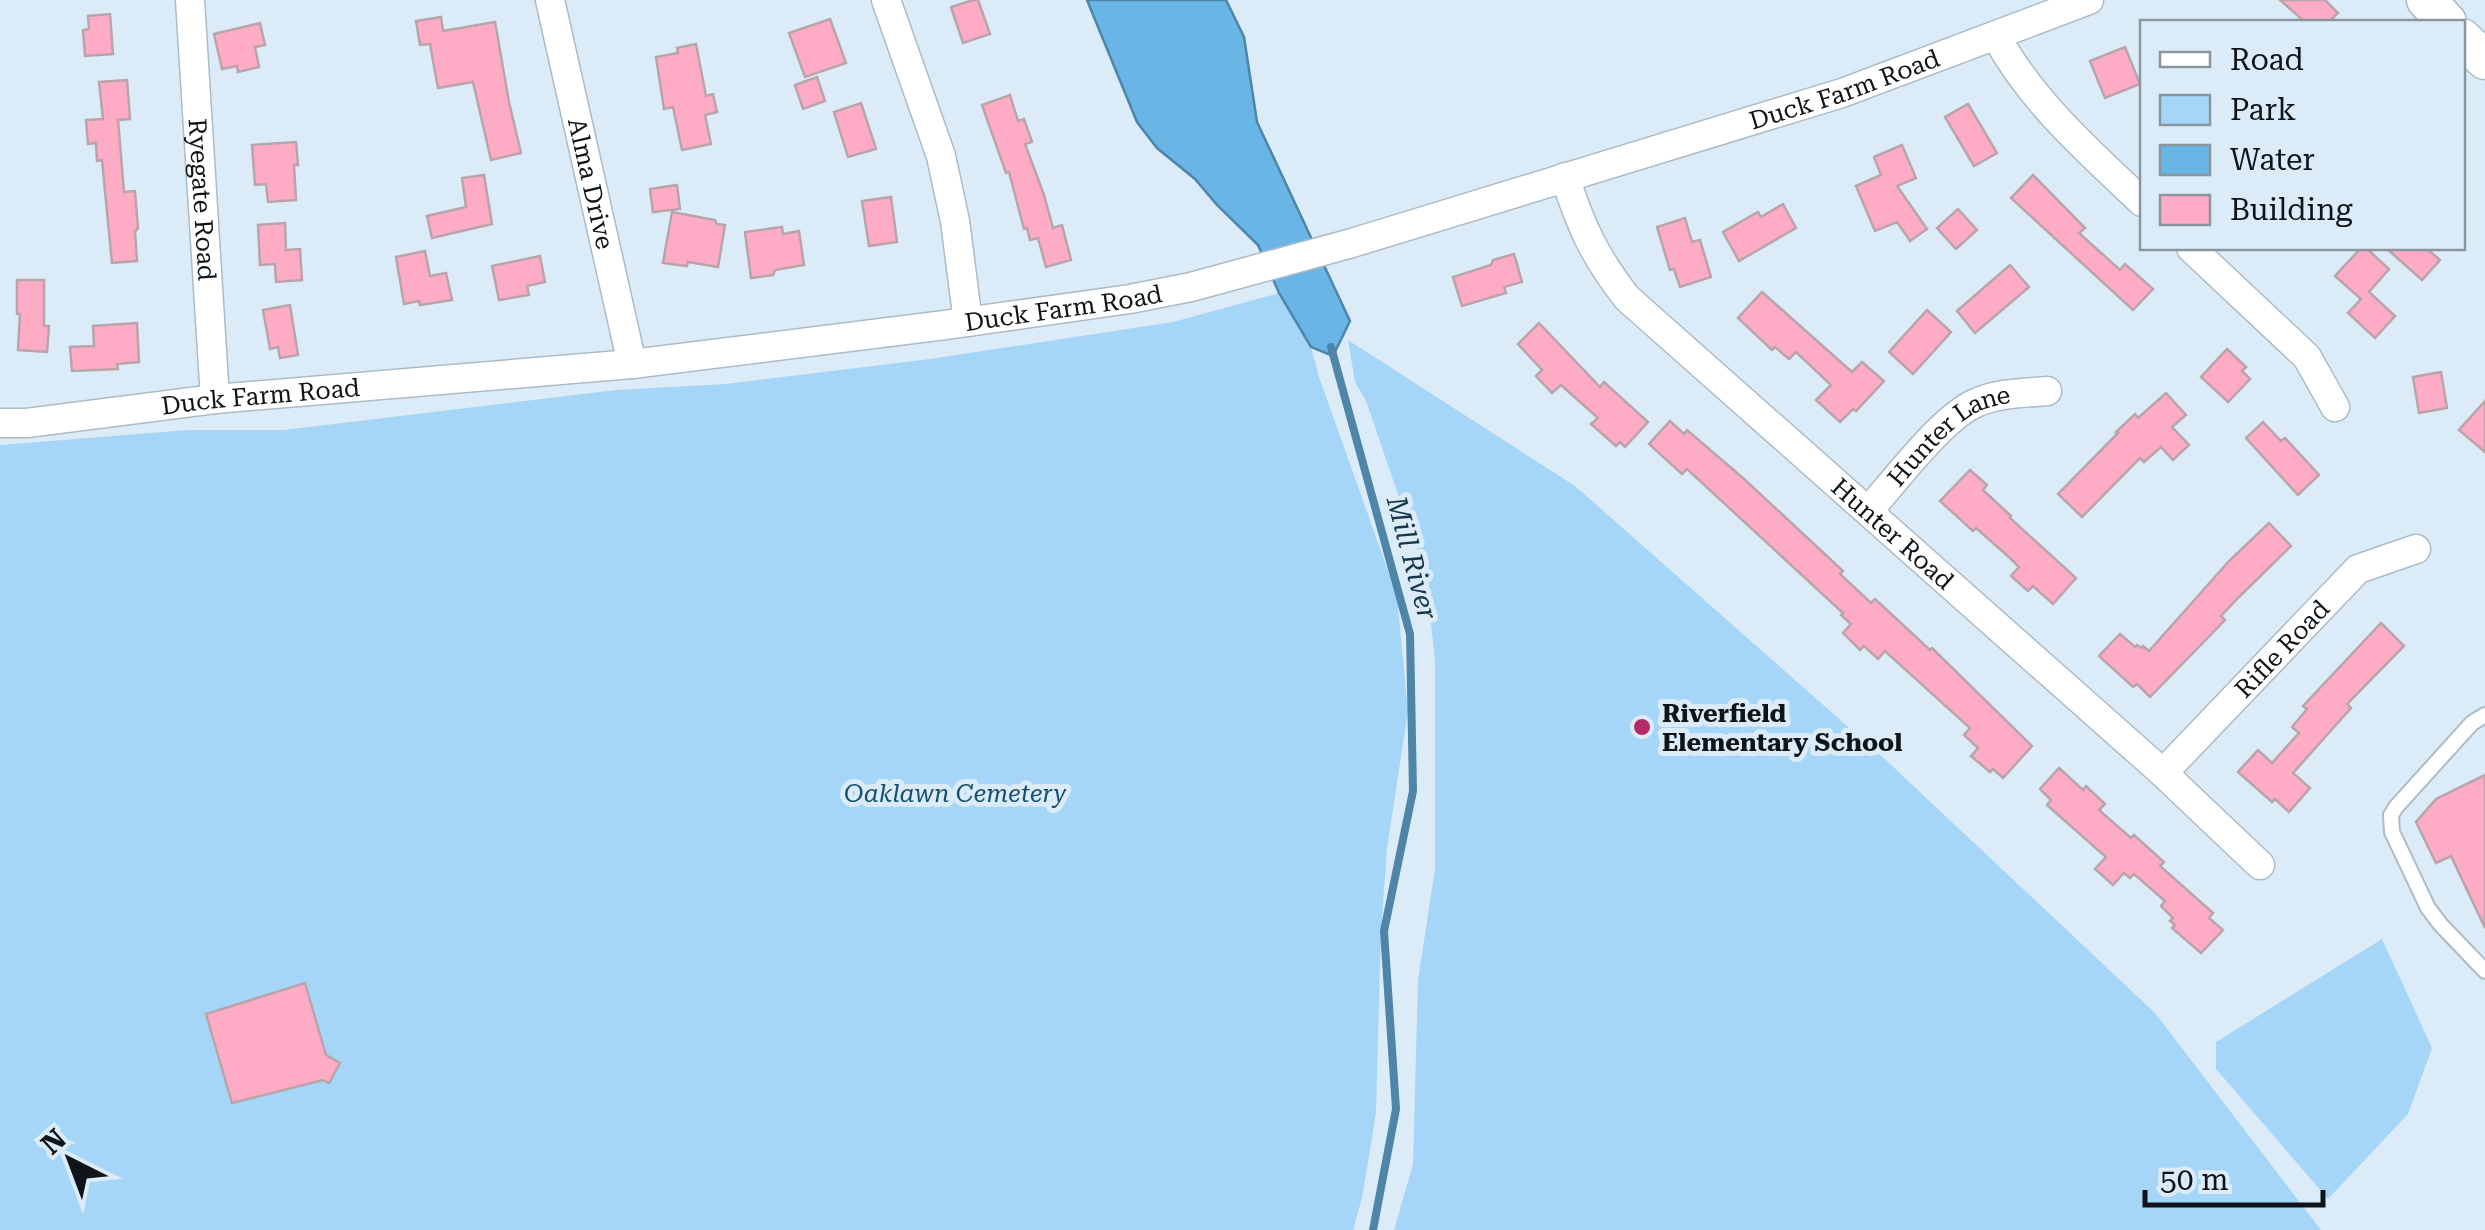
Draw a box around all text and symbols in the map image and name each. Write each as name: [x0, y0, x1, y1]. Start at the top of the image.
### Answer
legend: [2140, 20, 2465, 250]
text: Road: [2230, 42, 2304, 77]
street label: Duck Farm Road: [1746, 43, 1943, 135]
text: Park: [2230, 92, 2296, 127]
street label: Alma Drive: [562, 115, 620, 252]
street label: Ryegate Road: [183, 118, 222, 282]
text: Water: [2230, 142, 2315, 177]
text: Building: [2230, 192, 2353, 227]
street label: Duck Farm Road: [963, 279, 1165, 337]
street label: Duck Farm Road: [159, 372, 361, 420]
street label: Hunter Lane: [1881, 380, 2012, 492]
street label: Hunter Road: [1826, 472, 1960, 595]
water label: Mill River: [1379, 492, 1444, 624]
street label: Rifle Road: [2229, 594, 2335, 703]
place label: Riverfield Elementary School: [1662, 699, 1902, 757]
marker: Riverfield Elementary School: [1631, 716, 1653, 738]
park label: Oaklawn Cemetery: [844, 779, 1067, 808]
north arrow: [20, 1110, 120, 1210]
text: N: [35, 1122, 73, 1161]
scale bar: [2145, 1145, 2322, 1207]
text: 50 m: [2160, 1162, 2229, 1197]

